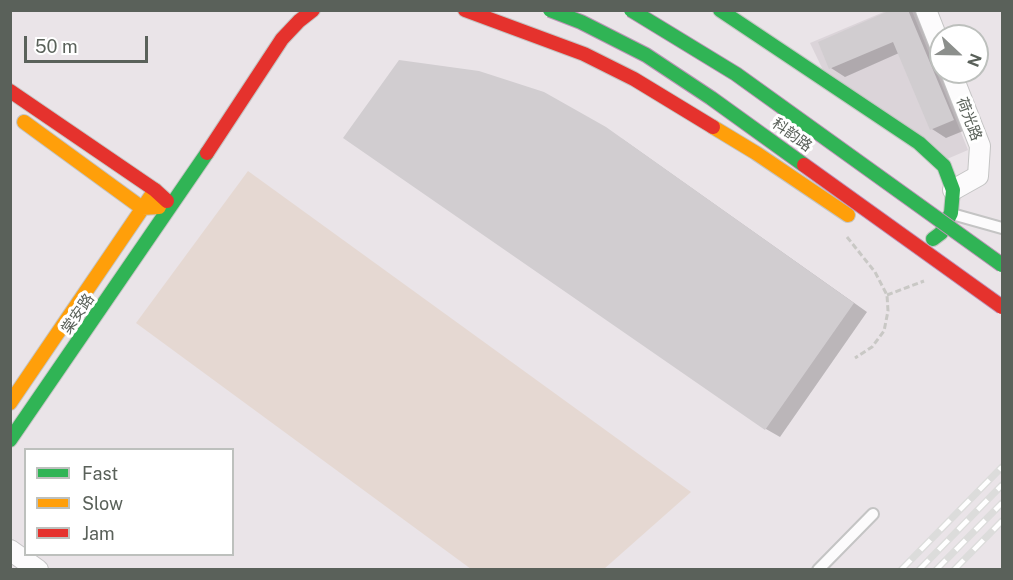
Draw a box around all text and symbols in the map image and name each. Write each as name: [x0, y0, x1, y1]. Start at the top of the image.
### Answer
scale bar: [27, 24, 152, 62]
north arrow: [929, 24, 989, 84]
text: 50 m: [35, 36, 78, 57]
text: N: [963, 51, 985, 70]
street label: 荷光路: [953, 95, 985, 143]
street label: 科韵路: [769, 114, 815, 156]
street label: 棠安路: [58, 290, 98, 338]
legend: [24, 448, 234, 556]
text: Fast: [82, 463, 118, 484]
text: Slow: [82, 493, 123, 514]
text: Jam: [82, 523, 115, 544]

